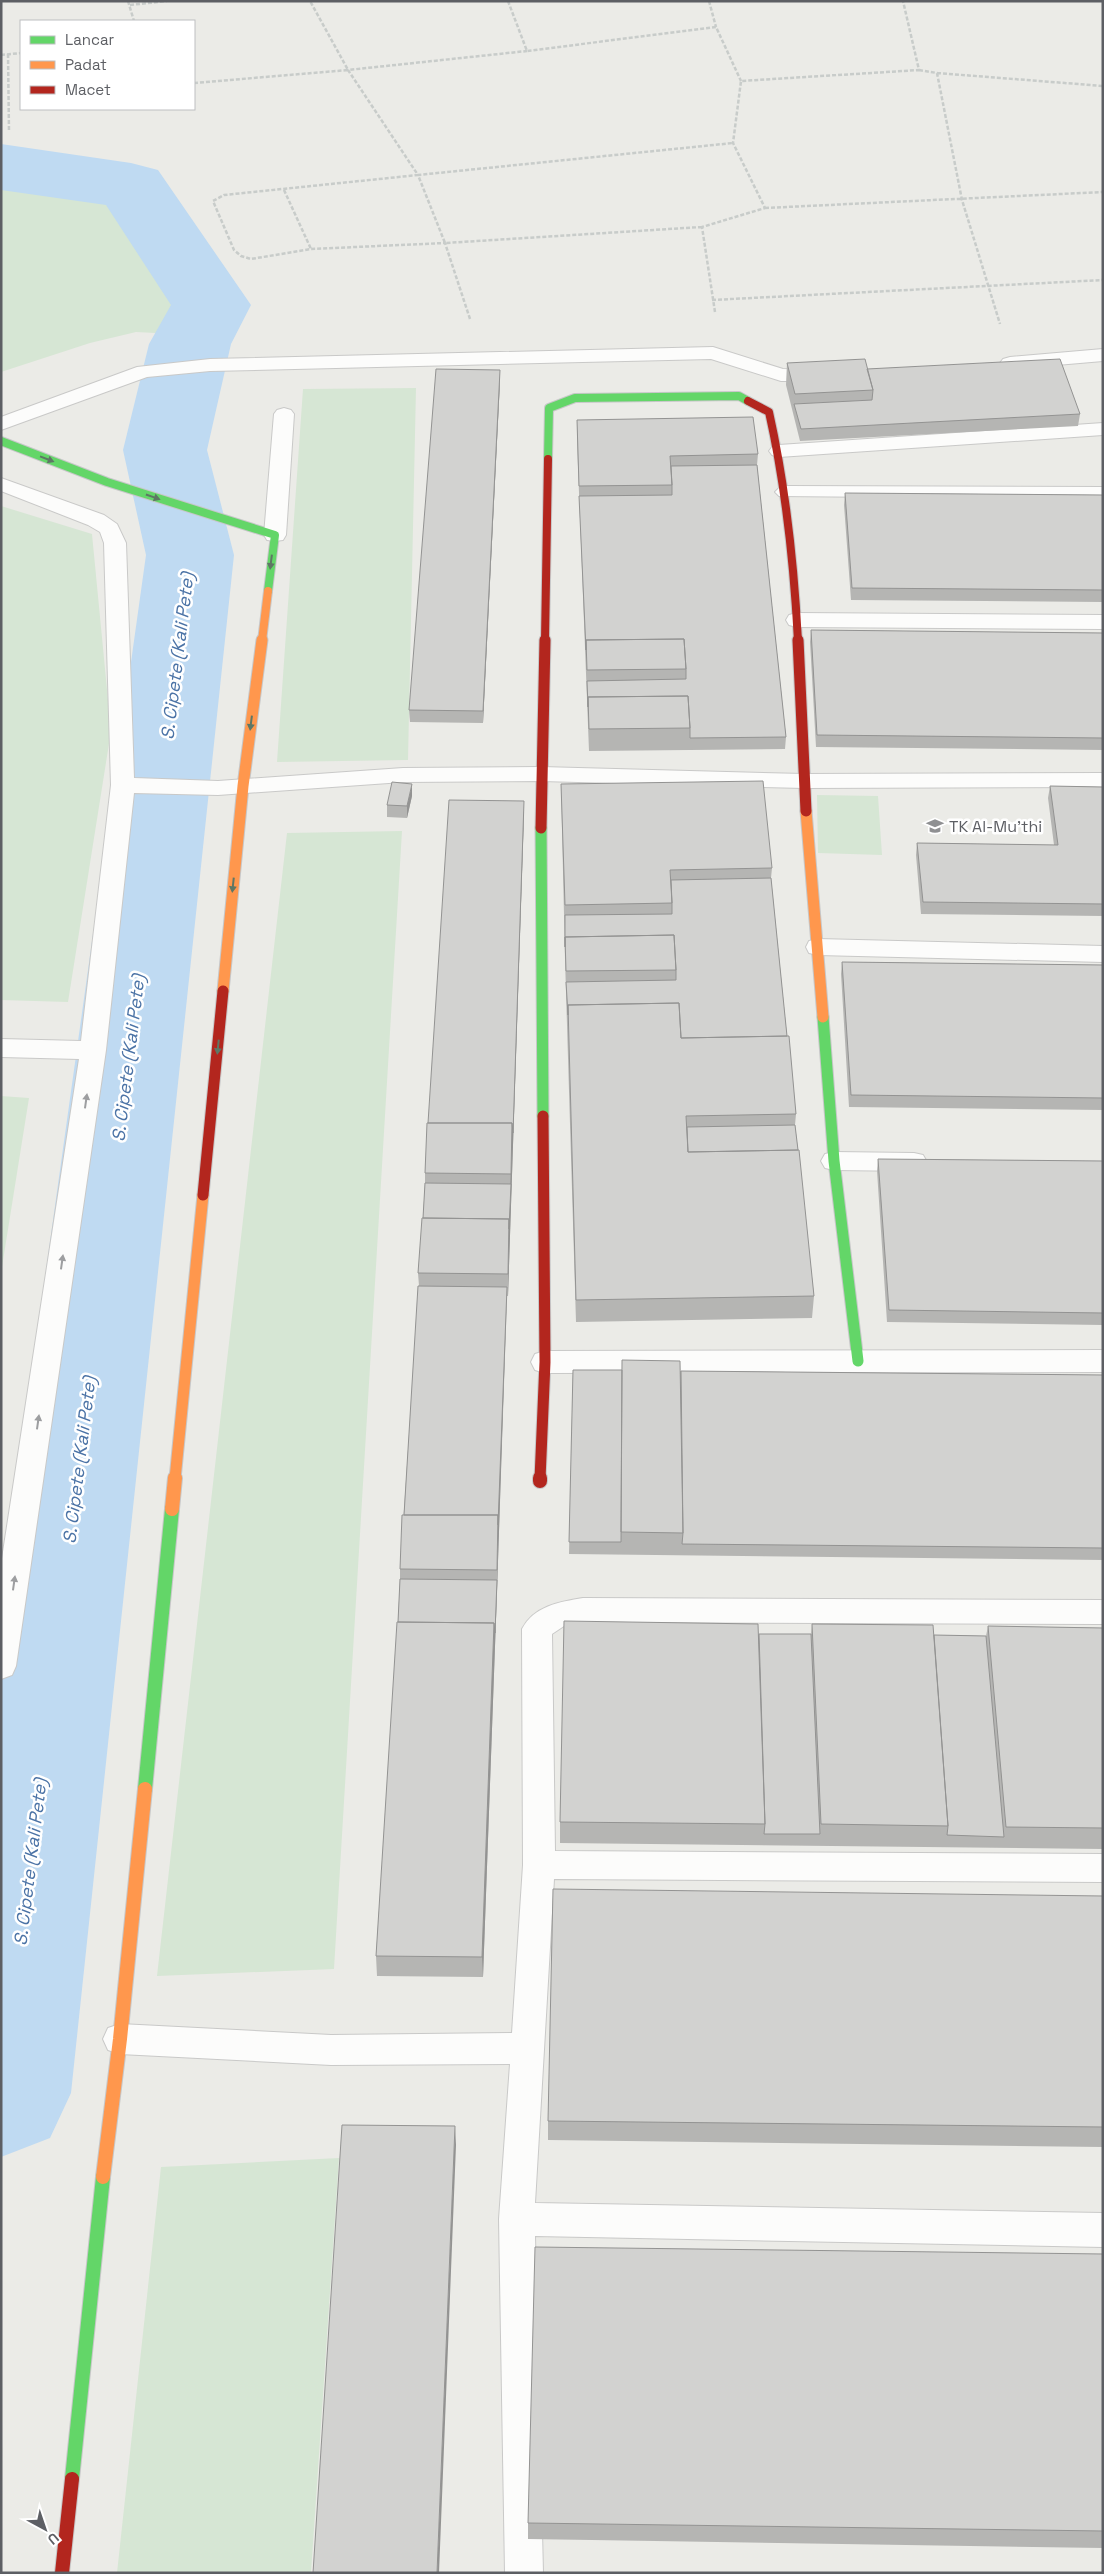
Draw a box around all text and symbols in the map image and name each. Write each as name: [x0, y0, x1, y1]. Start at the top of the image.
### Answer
legend: [20, 20, 195, 110]
text: Lancar: [65, 30, 115, 49]
text: Padat: [65, 55, 107, 74]
text: Macet: [65, 80, 111, 99]
one-way arrow: [40, 455, 55, 463]
one-way arrow: [146, 494, 161, 502]
one-way arrow: [267, 555, 275, 571]
water label: S. Cipete (Kali Pete): [155, 569, 199, 741]
one-way arrow: [247, 716, 255, 732]
school or university icon: TK Al-Mu'thi: [925, 816, 945, 836]
place label: TK Al-Mu'thi: [949, 816, 1042, 837]
one-way arrow: [229, 877, 237, 893]
water label: S. Cipete (Kali Pete): [106, 971, 150, 1143]
one-way arrow: [213, 1039, 221, 1055]
one-way arrow: [82, 1093, 90, 1109]
one-way arrow: [58, 1253, 66, 1269]
water label: S. Cipete (Kali Pete): [57, 1373, 101, 1545]
one-way arrow: [34, 1414, 42, 1430]
one-way arrow: [10, 1575, 18, 1591]
water label: S. Cipete (Kali Pete): [8, 1775, 52, 1947]
north arrow: [20, 2504, 70, 2554]
text: U: [44, 2529, 63, 2549]

